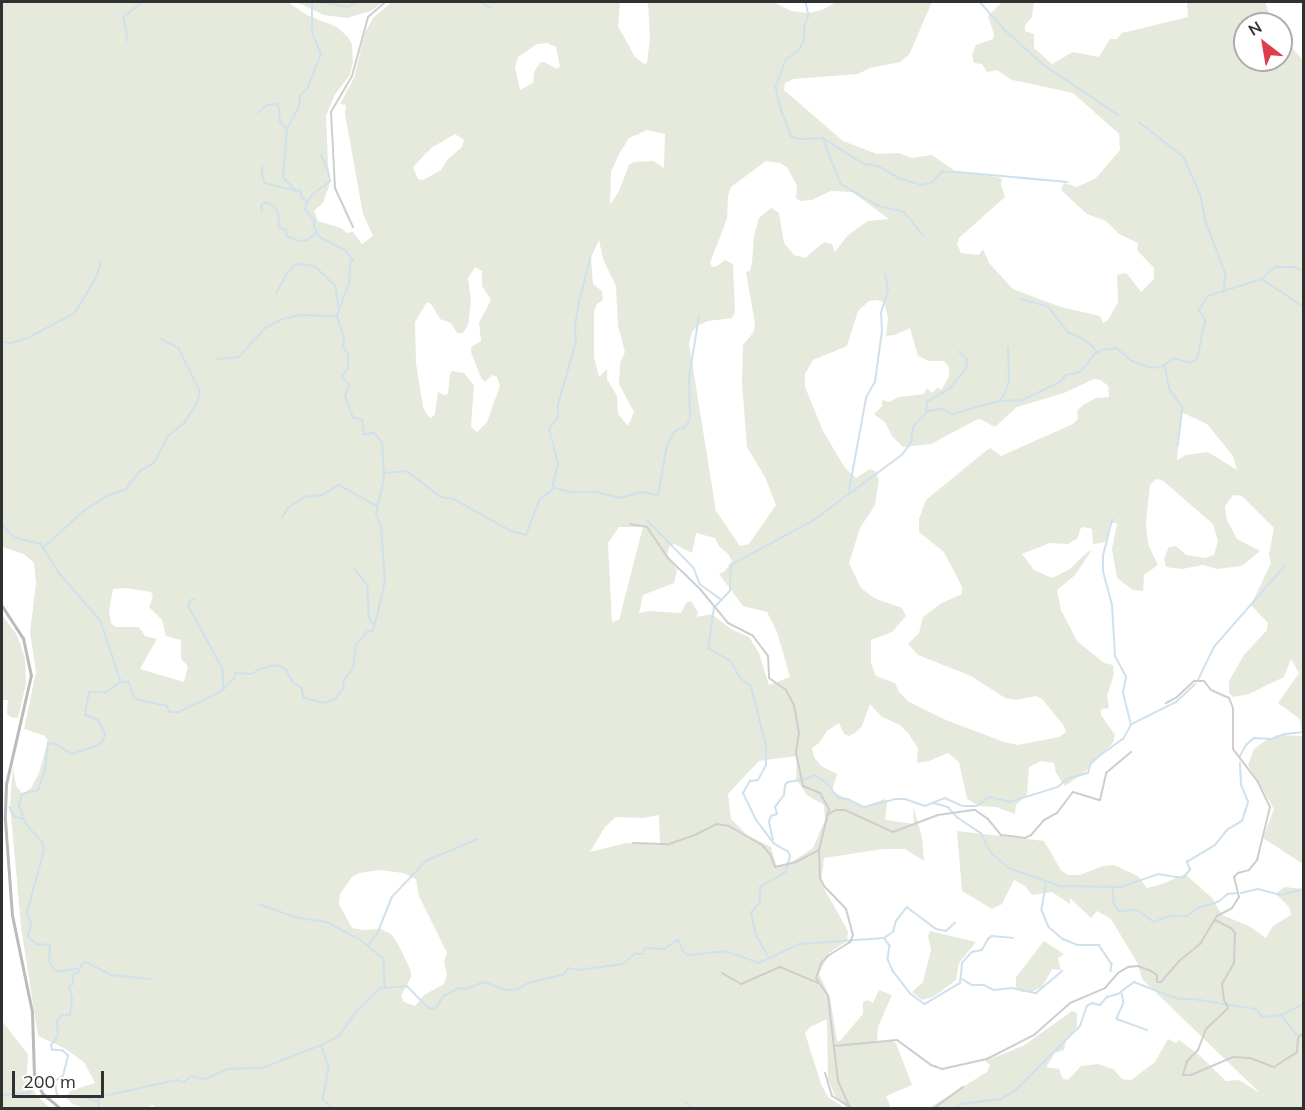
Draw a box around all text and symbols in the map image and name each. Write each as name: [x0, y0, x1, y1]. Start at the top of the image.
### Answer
north arrow: [1233, 12, 1293, 72]
text: N: [1244, 17, 1265, 40]
scale bar: [15, 1059, 106, 1097]
text: 200 m: [23, 1070, 76, 1093]

